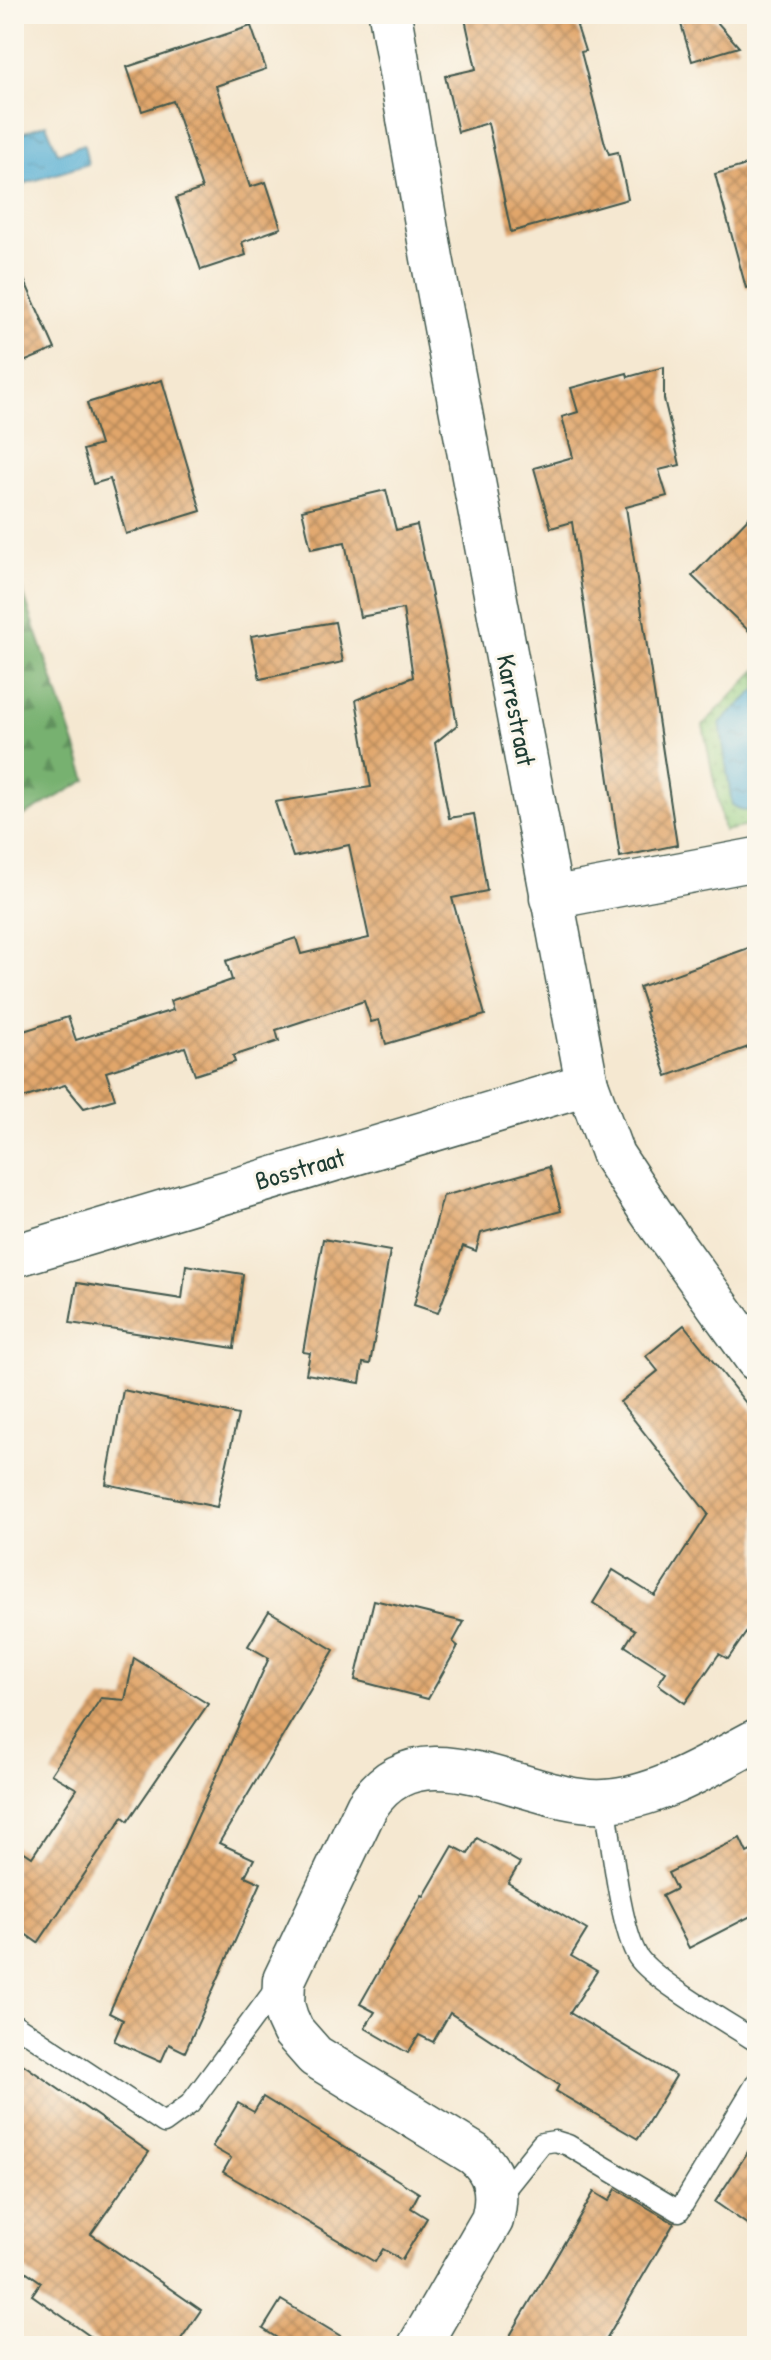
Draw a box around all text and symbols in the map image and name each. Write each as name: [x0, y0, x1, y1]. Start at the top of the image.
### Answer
street label: Karrestraat: [489, 651, 545, 769]
street label: Bosstraat: [251, 1139, 350, 1198]

